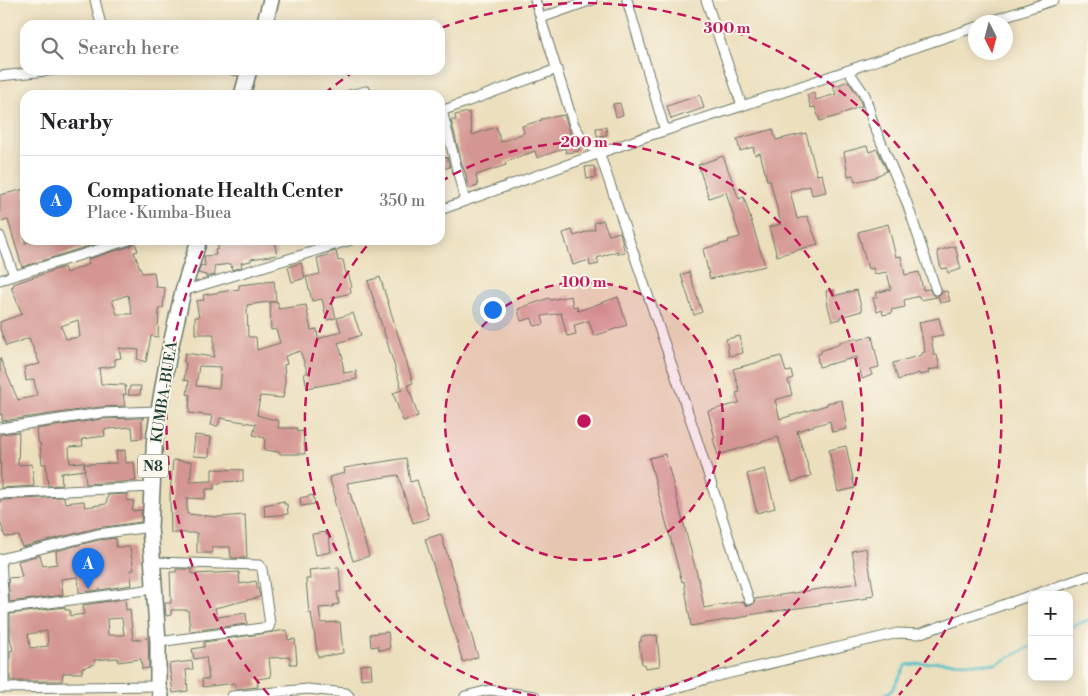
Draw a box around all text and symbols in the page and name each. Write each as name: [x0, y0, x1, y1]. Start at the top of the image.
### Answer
north arrow: [968, 15, 1013, 60]
text: 300 m: [704, 19, 751, 38]
search box: [20, 20, 445, 75]
icon: search: [38, 34, 66, 62]
text: Search here: [78, 36, 179, 60]
text: Nearby: [40, 110, 113, 136]
text: 200 m: [560, 133, 608, 152]
text: Compationate Health Center: [87, 179, 343, 203]
text: A: [50, 191, 62, 211]
text: 350 m: [379, 191, 425, 211]
text: Place · Kumba-Buea: [87, 203, 231, 223]
text: 100 m: [562, 273, 607, 292]
your location: [480, 297, 506, 323]
street label: KUMBA-BUEA: [147, 339, 182, 444]
centre of rings: [575, 412, 593, 430]
road number: N8: [138, 454, 168, 478]
pin: A: [72, 548, 104, 589]
map controls: [1028, 591, 1073, 681]
button: +: [1028, 591, 1073, 636]
button: −: [1028, 636, 1073, 681]

